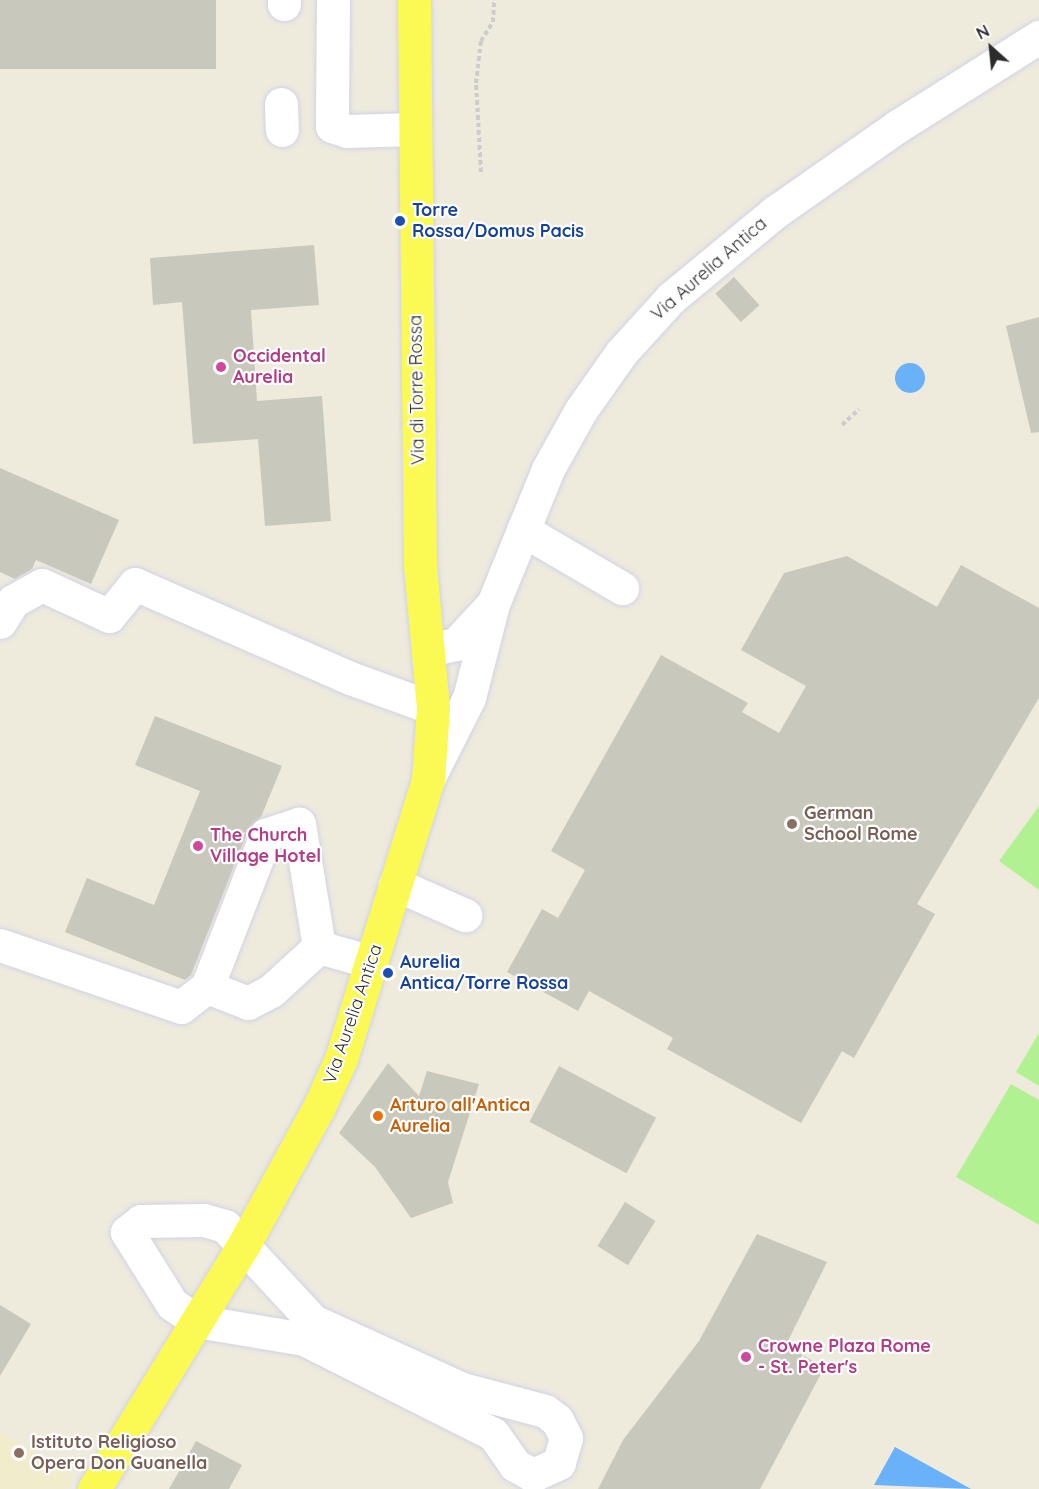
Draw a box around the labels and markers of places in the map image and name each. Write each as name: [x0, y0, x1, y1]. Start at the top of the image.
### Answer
place label: Torre Rossa/Domus Pacis: [412, 200, 584, 242]
marker: Torre Rossa/Domus Pacis: [393, 214, 407, 228]
place label: Occidental Aurelia: [233, 346, 326, 388]
marker: Occidental Aurelia: [214, 360, 228, 374]
place label: German School Rome: [804, 803, 918, 846]
marker: German School Rome: [785, 817, 799, 831]
place label: The Church Village Hotel: [210, 825, 321, 868]
marker: The Church Village Hotel: [191, 839, 205, 853]
place label: Aurelia Antica/Torre Rossa: [400, 952, 568, 994]
marker: Aurelia Antica/Torre Rossa: [381, 966, 395, 980]
place label: Arturo all'Antica Aurelia: [390, 1095, 530, 1138]
marker: Arturo all'Antica Aurelia: [371, 1109, 385, 1123]
place label: Crowne Plaza Rome - St. Peter's: [758, 1336, 931, 1378]
marker: Crowne Plaza Rome - St. Peter's: [739, 1350, 753, 1364]
place label: Istituto Religioso Opera Don Guanella: [31, 1432, 207, 1474]
marker: Istituto Religioso Opera Don Guanella: [12, 1446, 26, 1460]

